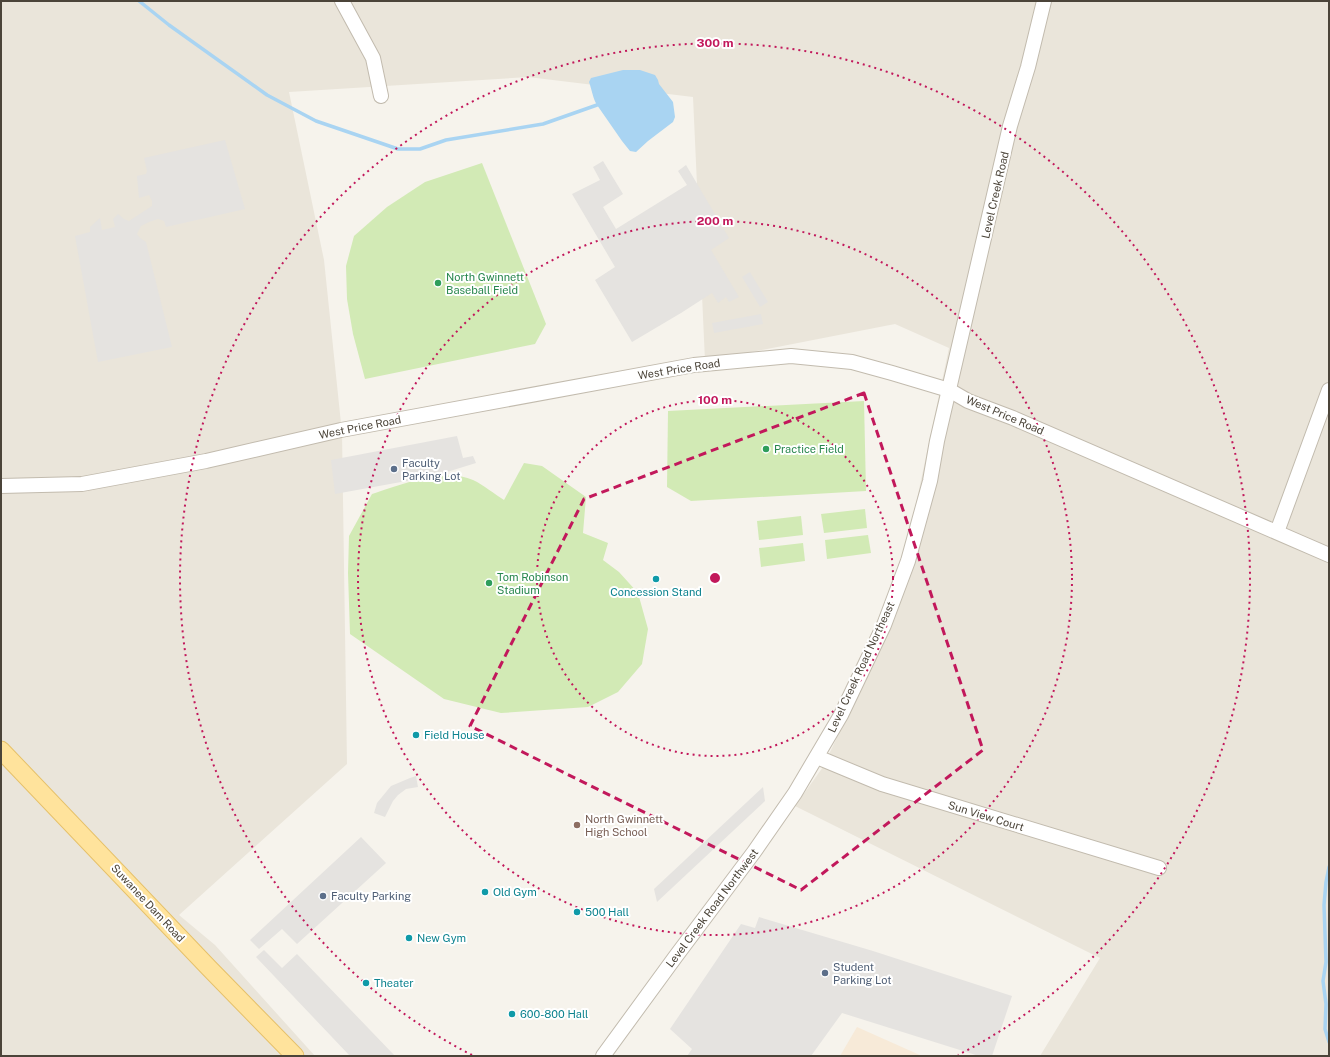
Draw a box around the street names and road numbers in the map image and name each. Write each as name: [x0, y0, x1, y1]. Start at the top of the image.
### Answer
street label: Level Creek Road: [979, 150, 1011, 240]
street label: West Price Road: [637, 357, 721, 381]
street label: West Price Road: [964, 393, 1046, 437]
street label: West Price Road: [318, 413, 402, 441]
street label: Level Creek Road Northeast: [825, 600, 897, 734]
street label: Sun View Court: [947, 799, 1025, 833]
street label: Level Creek Road Northwest: [664, 846, 760, 970]
street label: Suwanee Dam Road: [109, 862, 187, 944]

